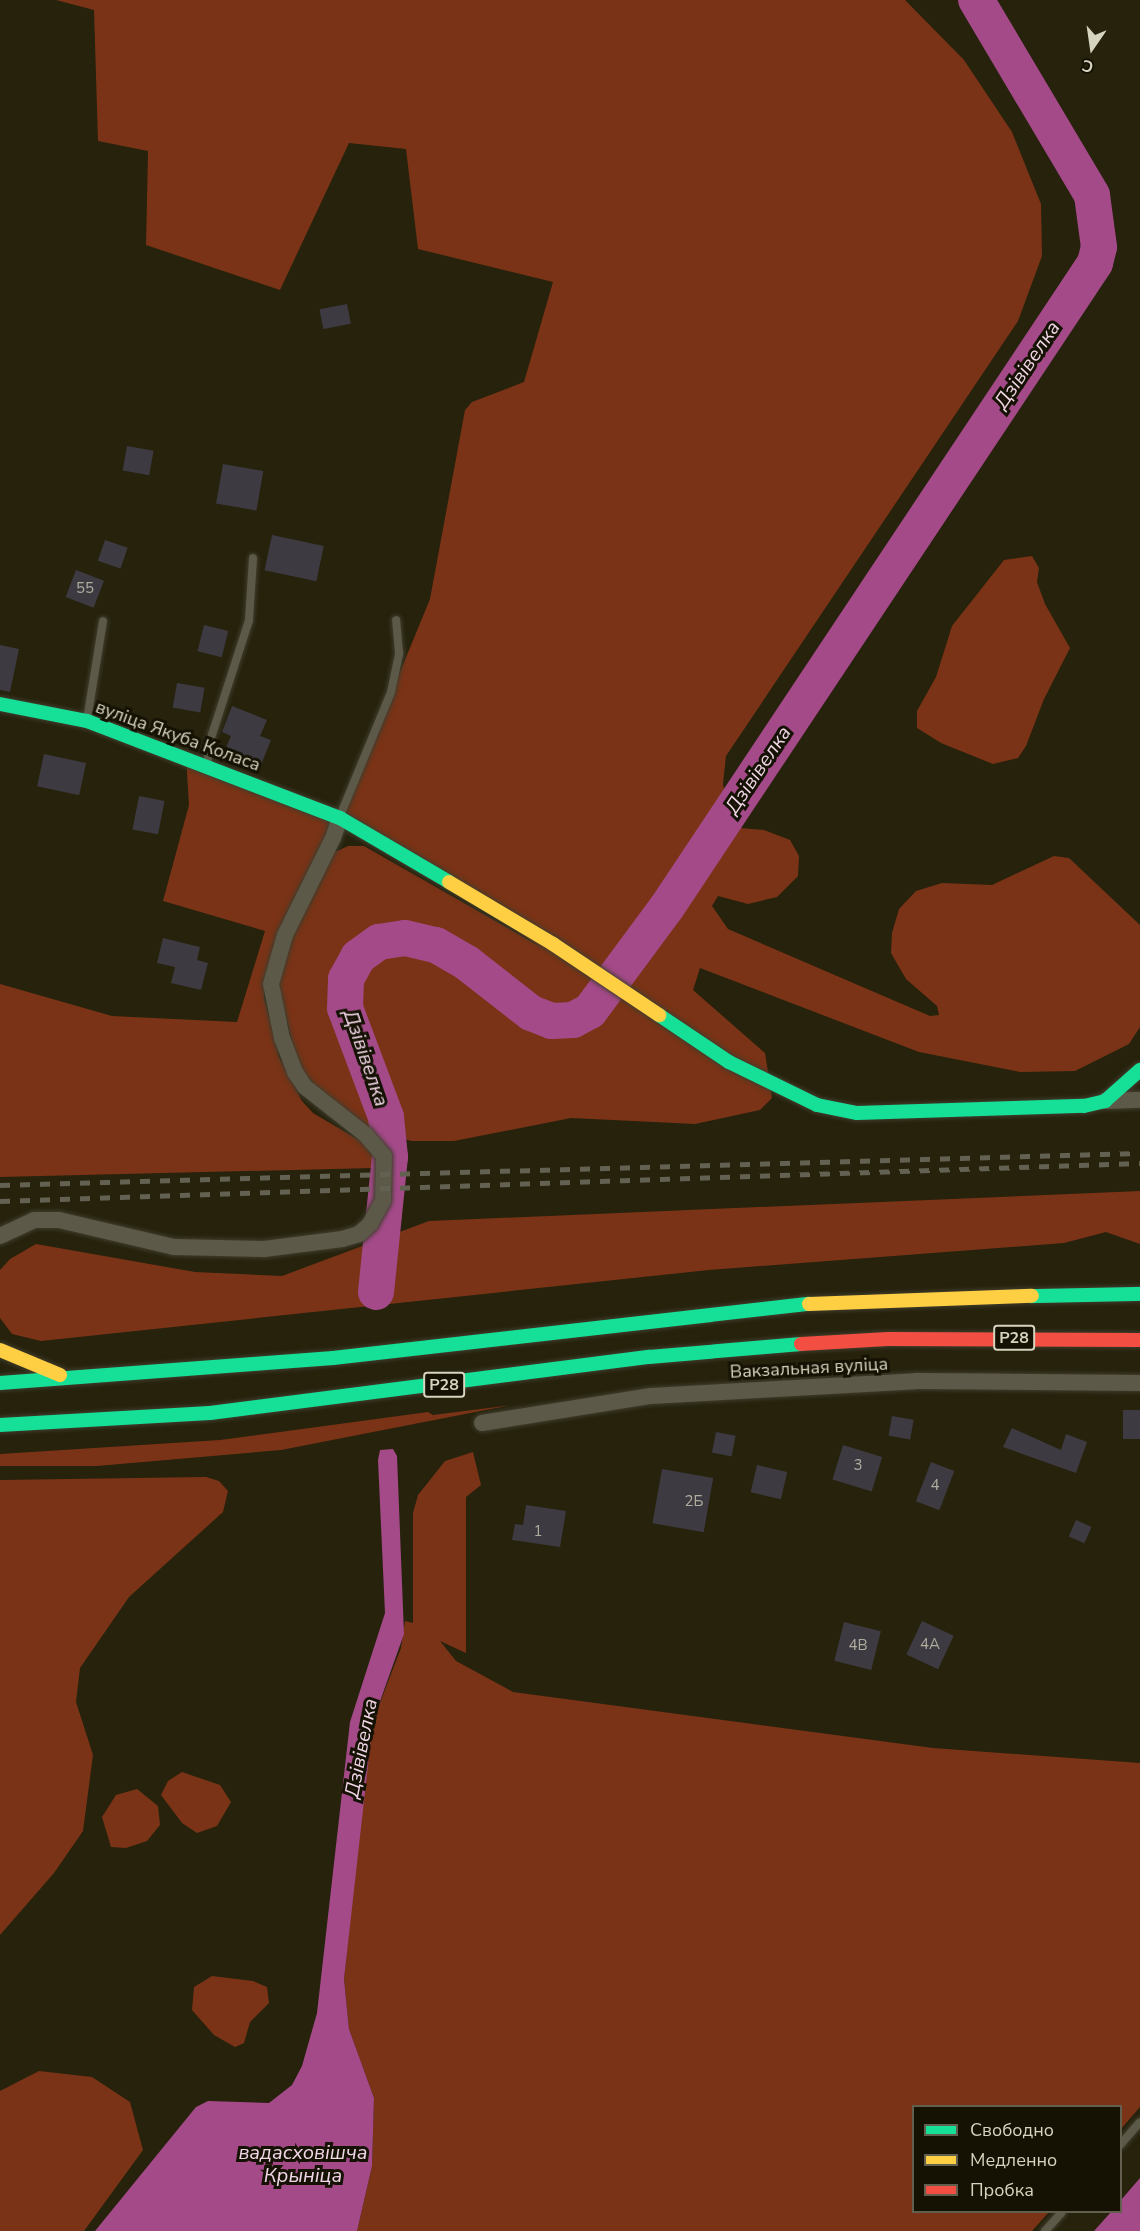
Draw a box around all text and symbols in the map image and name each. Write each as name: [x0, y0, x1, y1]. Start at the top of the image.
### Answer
north arrow: [1062, 18, 1122, 78]
text: С: [1080, 54, 1096, 77]
water label: Дзівівелка: [989, 317, 1065, 413]
house number: 55: [76, 580, 94, 598]
street label: вуліца Якуба Коласа: [93, 696, 263, 776]
water label: Дзівівелка: [720, 722, 796, 818]
water label: Дзівівелка: [338, 1006, 394, 1110]
road number: Р28: [993, 1325, 1035, 1351]
street label: Вакзальная вуліца: [729, 1353, 889, 1383]
road number: Р28: [423, 1372, 465, 1398]
house number: 3: [854, 1457, 862, 1475]
house number: 4: [931, 1477, 939, 1495]
house number: 2Б: [685, 1493, 703, 1511]
house number: 1: [534, 1523, 542, 1541]
house number: 4А: [920, 1636, 940, 1654]
house number: 4В: [848, 1637, 868, 1655]
water label: Дзівівелка: [340, 1696, 382, 1800]
legend: [912, 2105, 1122, 2213]
text: Свободно: [970, 2118, 1054, 2142]
water label: вадасховішча Крыніца: [238, 2140, 368, 2187]
text: Медленно: [970, 2148, 1057, 2172]
text: Пробка: [970, 2178, 1034, 2202]

